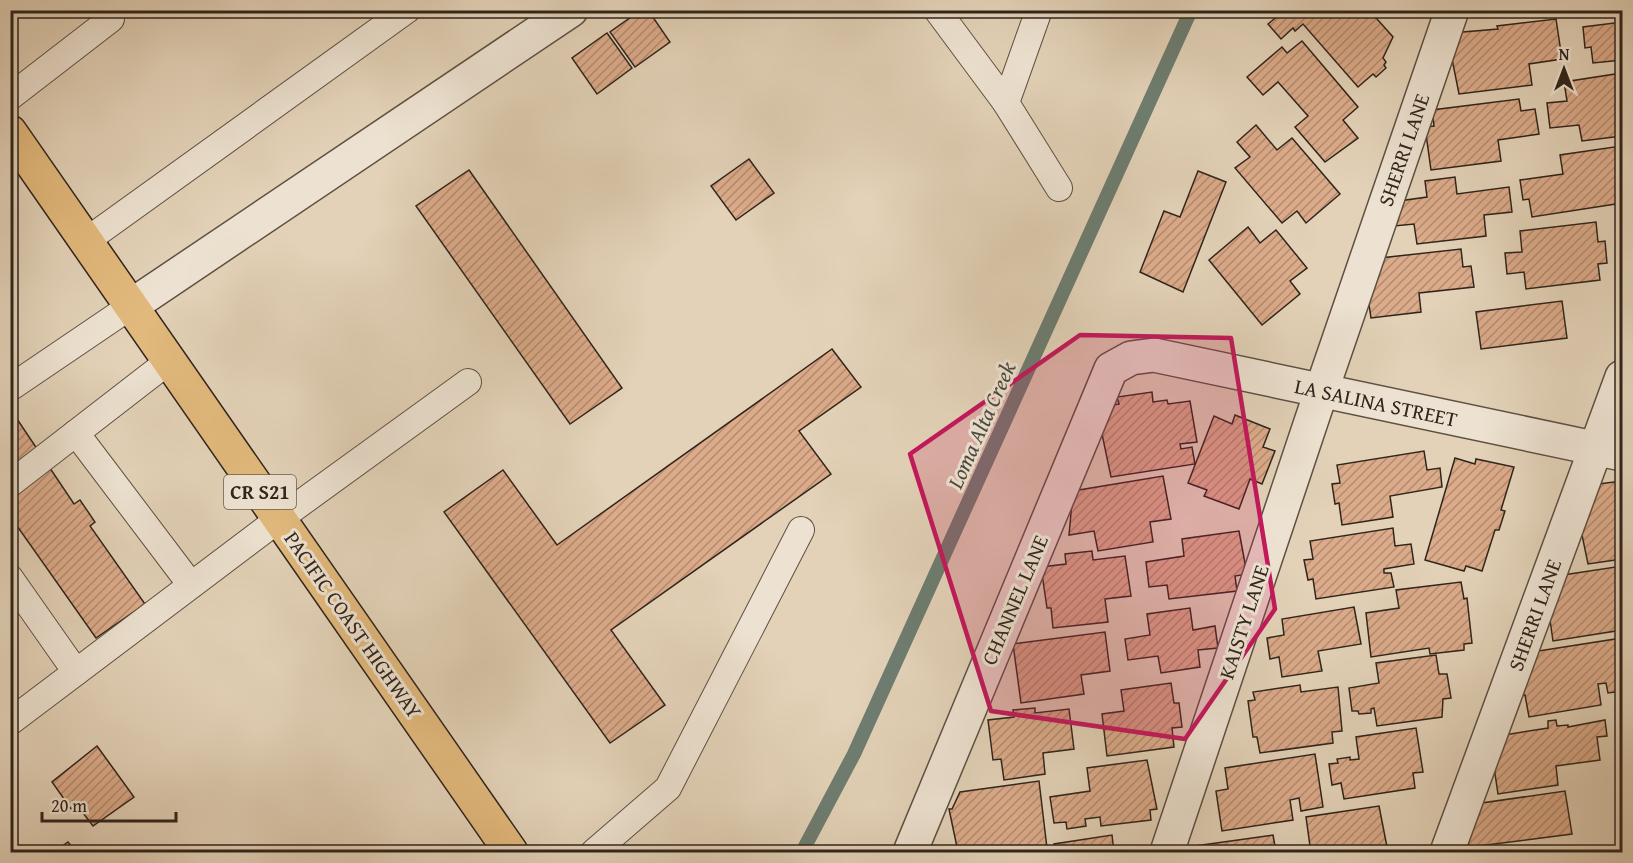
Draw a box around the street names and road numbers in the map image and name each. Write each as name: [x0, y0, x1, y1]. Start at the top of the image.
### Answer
street label: SHERRI LANE: [1370, 89, 1437, 210]
street label: LA SALINA STREET: [1292, 370, 1460, 435]
road number: CR S21: [224, 475, 296, 509]
street label: PACIFIC COAST HIGHWAY: [277, 525, 430, 725]
street label: CHANNEL LANE: [973, 530, 1056, 670]
street label: SHERRI LANE: [1500, 554, 1569, 675]
street label: KAISTY LANE: [1211, 560, 1277, 683]

